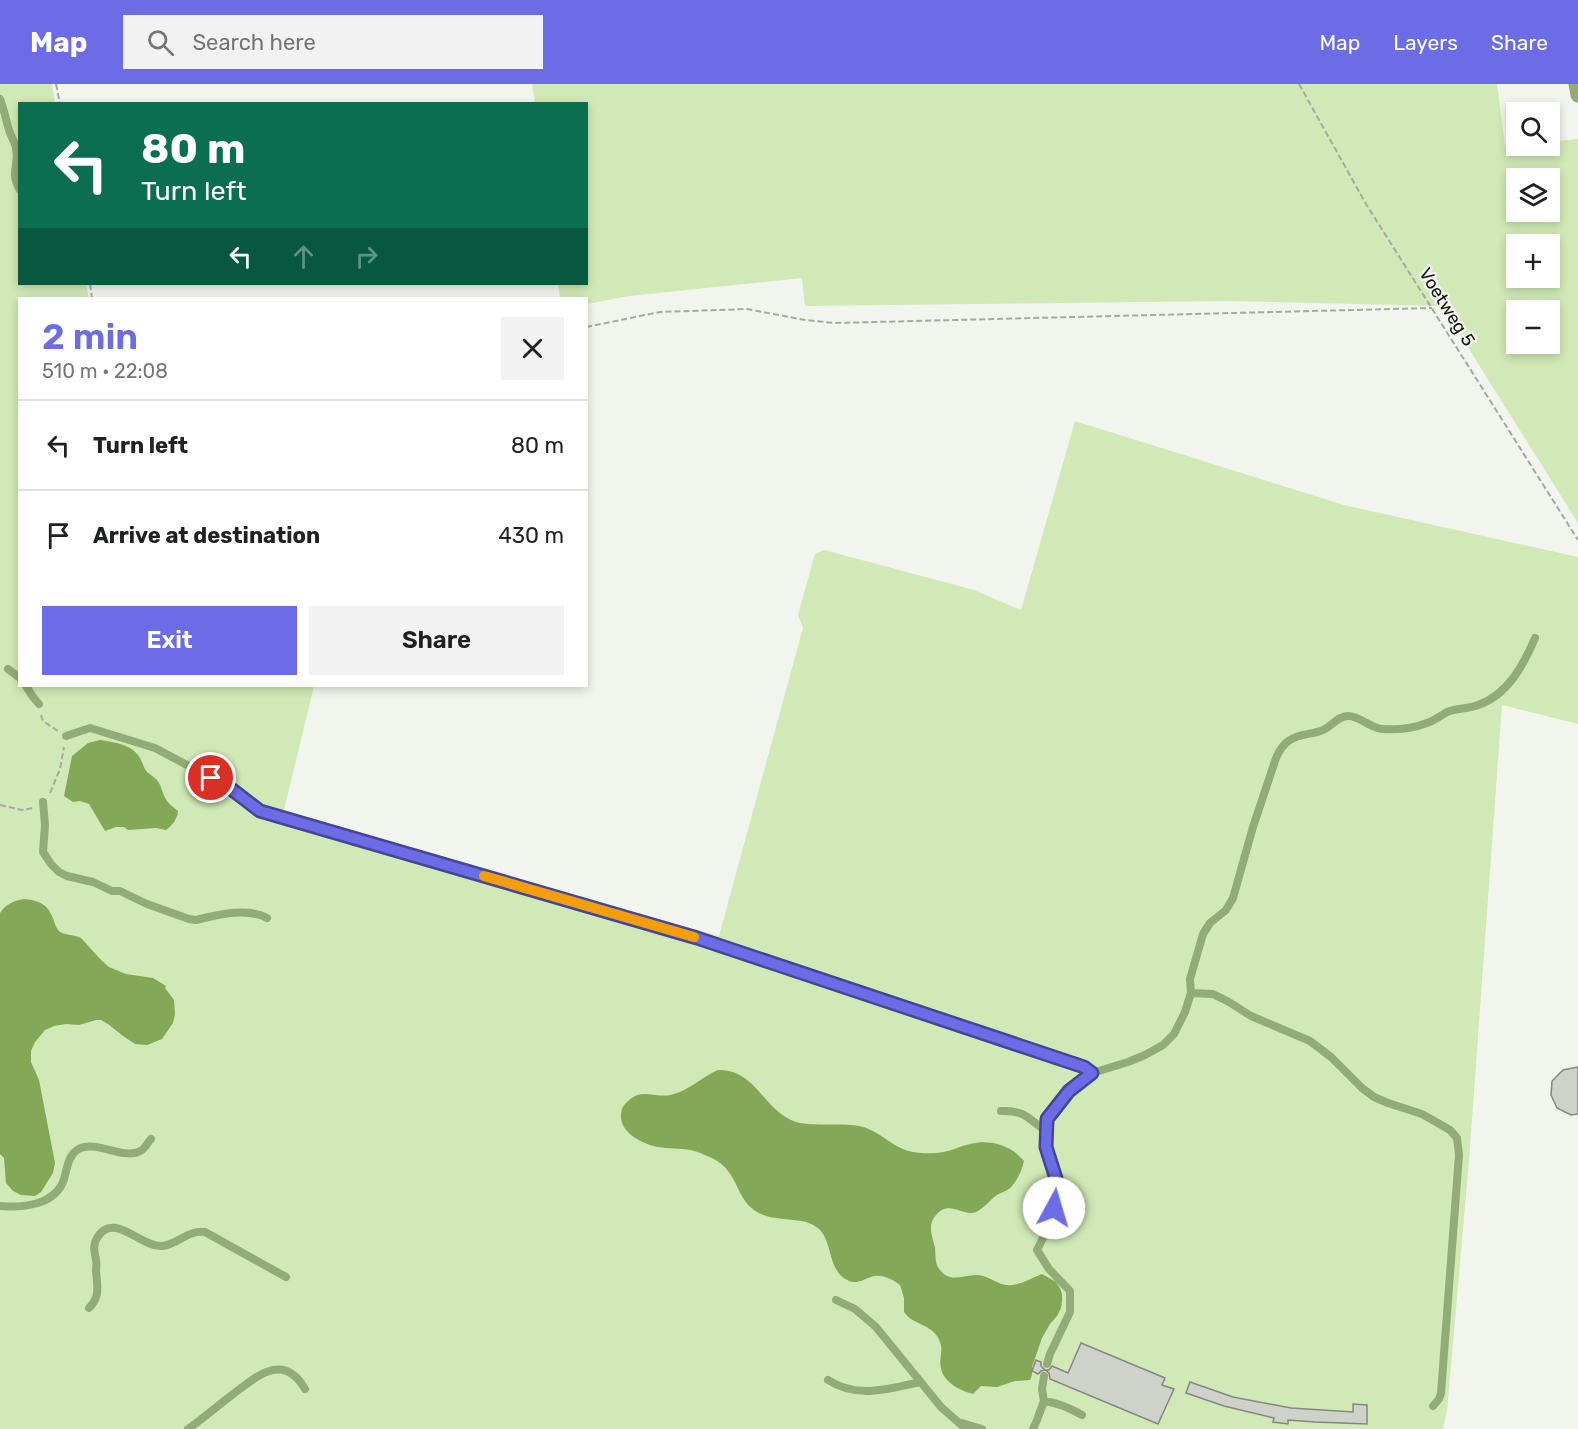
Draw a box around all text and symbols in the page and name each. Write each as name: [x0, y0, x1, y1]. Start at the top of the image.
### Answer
search box: [123, 15, 543, 69]
text: Map: [30, 26, 87, 59]
icon: search: [144, 26, 177, 59]
text: Search here: [192, 29, 316, 56]
text: Map: [1319, 30, 1360, 55]
text: Layers: [1393, 30, 1458, 55]
text: Share: [1491, 30, 1548, 55]
map controls: [1506, 102, 1560, 354]
button: search: [1506, 102, 1560, 156]
text: 80 m: [141, 124, 245, 174]
icon: left: [42, 126, 120, 204]
button: layers: [1506, 168, 1560, 222]
text: Turn left: [141, 175, 246, 207]
button: +: [1506, 234, 1560, 288]
icon: left: [224, 240, 257, 273]
icon: ahead: [287, 240, 320, 273]
icon: right: [350, 240, 383, 273]
street label: Voetweg 5: [1414, 264, 1480, 350]
button: −: [1506, 300, 1560, 354]
text: 2 min: [42, 315, 138, 358]
button: close: [501, 317, 564, 380]
text: 510 m · 22:08: [42, 359, 168, 383]
icon: left: [42, 429, 75, 462]
text: Turn left: [93, 432, 188, 459]
text: 80 m: [511, 432, 564, 459]
icon: arrive: [42, 519, 75, 552]
text: Arrive at destination: [93, 522, 320, 549]
text: 430 m: [498, 522, 564, 549]
button: Exit: [42, 606, 297, 675]
button: Share: [309, 606, 564, 675]
pin: [185, 752, 236, 803]
icon: arrive: [194, 761, 227, 794]
position arrow: [1022, 1176, 1086, 1240]

